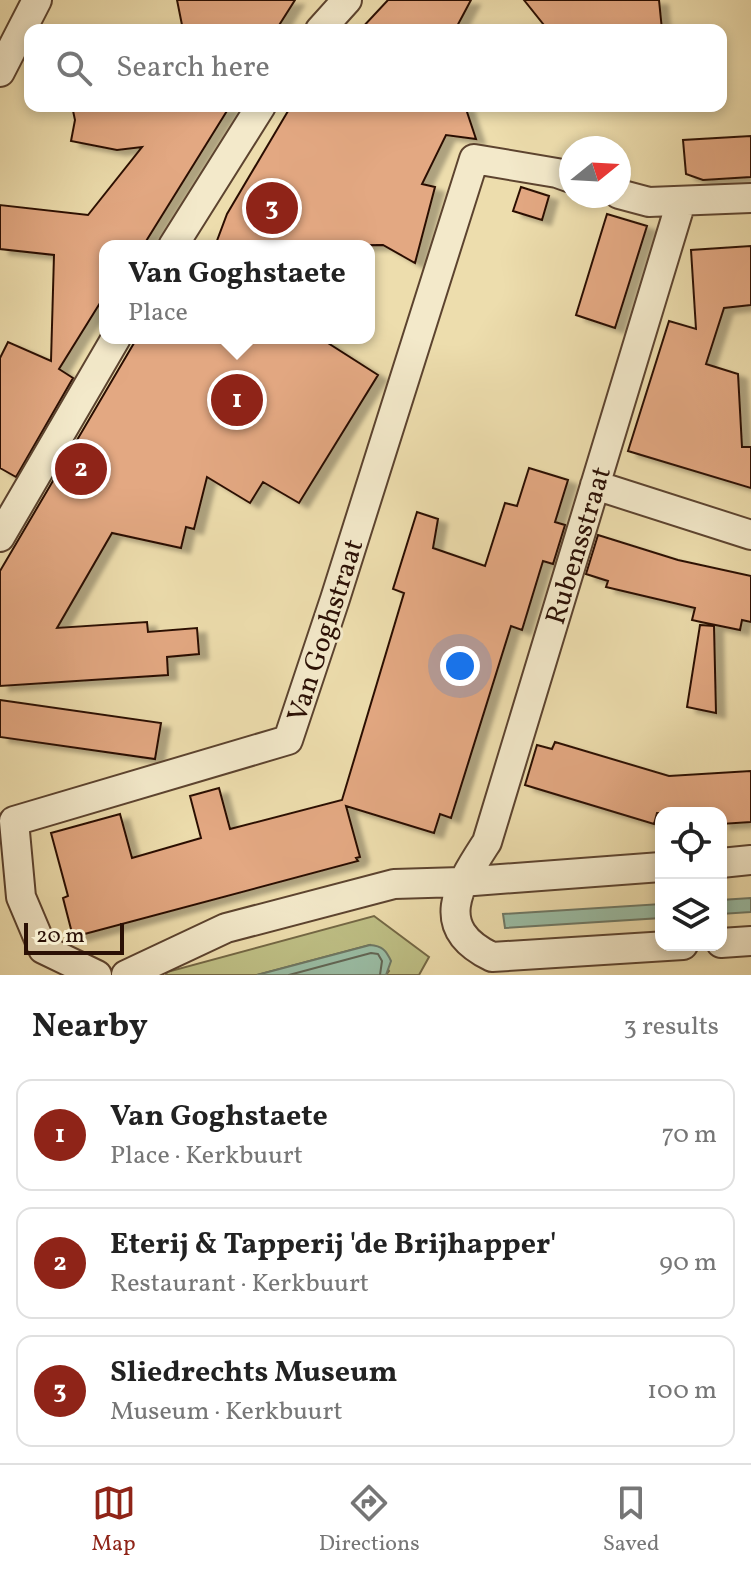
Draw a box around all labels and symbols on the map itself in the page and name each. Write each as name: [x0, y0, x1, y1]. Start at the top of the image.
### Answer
north arrow: [559, 136, 631, 208]
pin: 3: [246, 178, 298, 238]
pin: 1: [211, 370, 263, 430]
pin: 2: [55, 439, 107, 499]
street label: Rubensstraat: [537, 462, 622, 629]
street label: Van Goghstraat: [278, 534, 374, 727]
your location: [440, 646, 480, 686]
scale bar: [24, 919, 124, 955]

